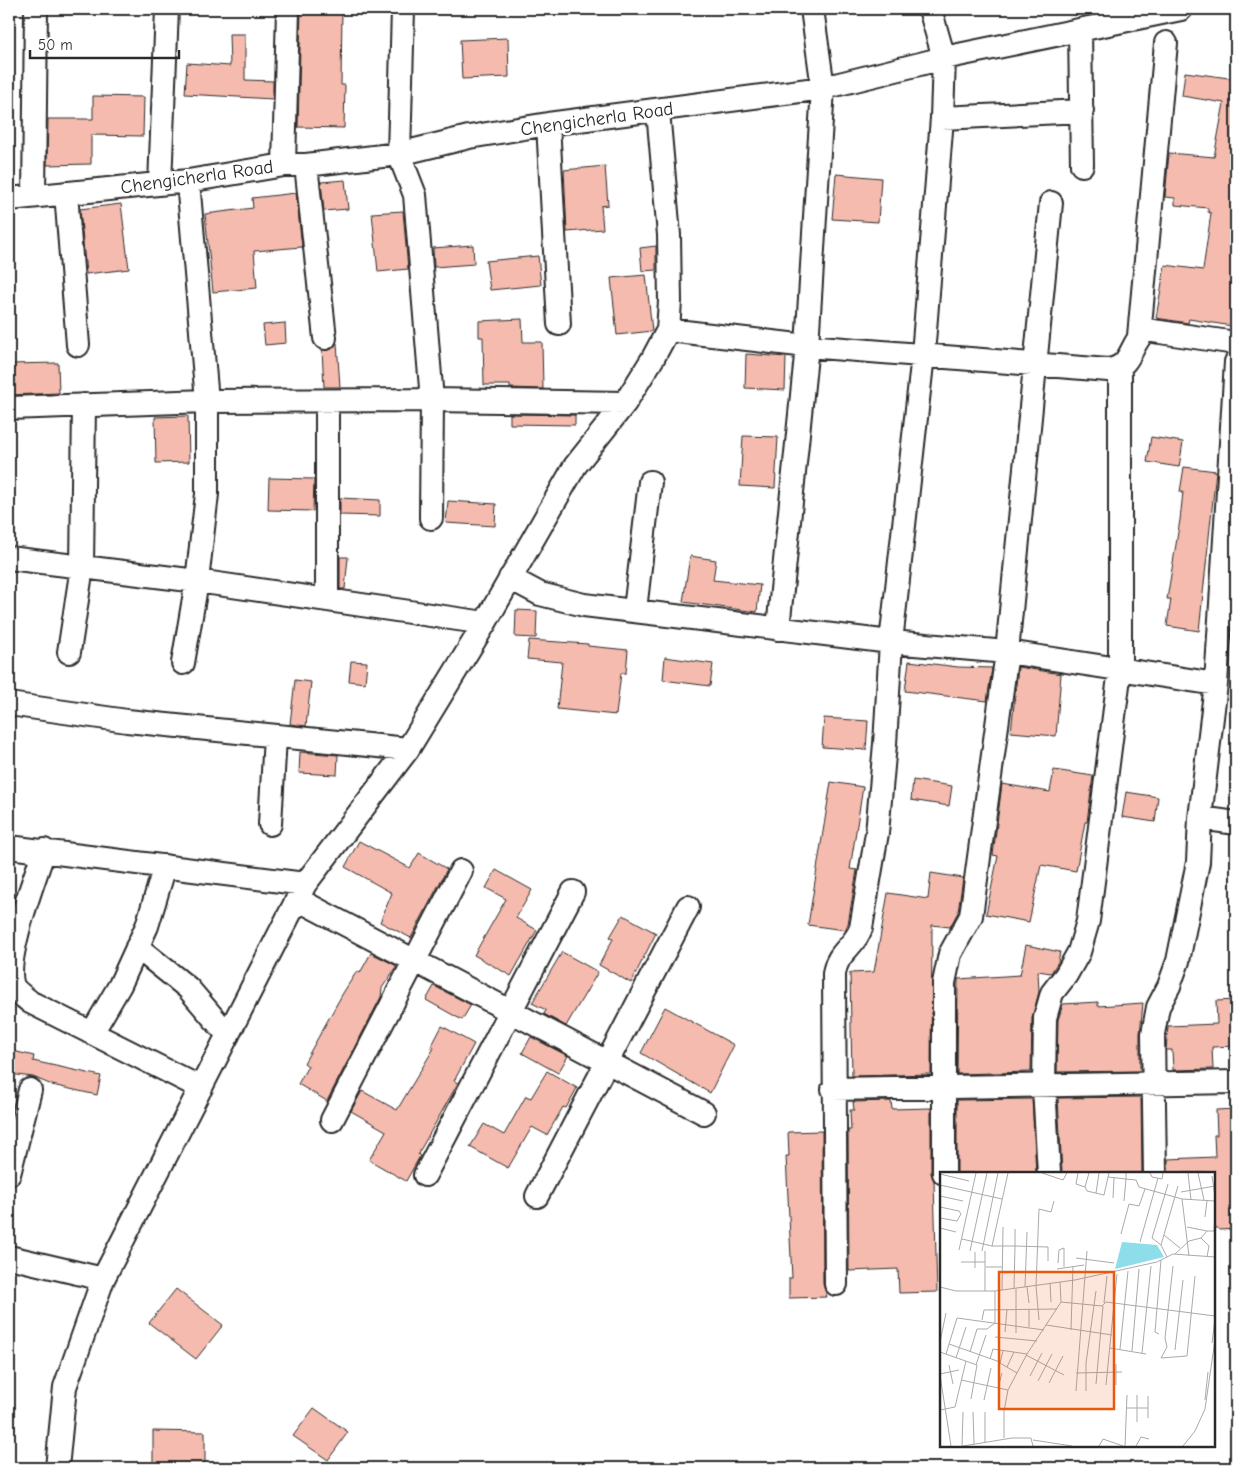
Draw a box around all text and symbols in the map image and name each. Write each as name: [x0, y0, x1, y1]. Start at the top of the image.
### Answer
scale bar: [30, 28, 179, 60]
text: 50 m: [38, 36, 73, 54]
street label: Chengicherla Road: [519, 97, 675, 141]
street label: Chengicherla Road: [119, 155, 275, 199]
inset map: [940, 1172, 1215, 1447]

